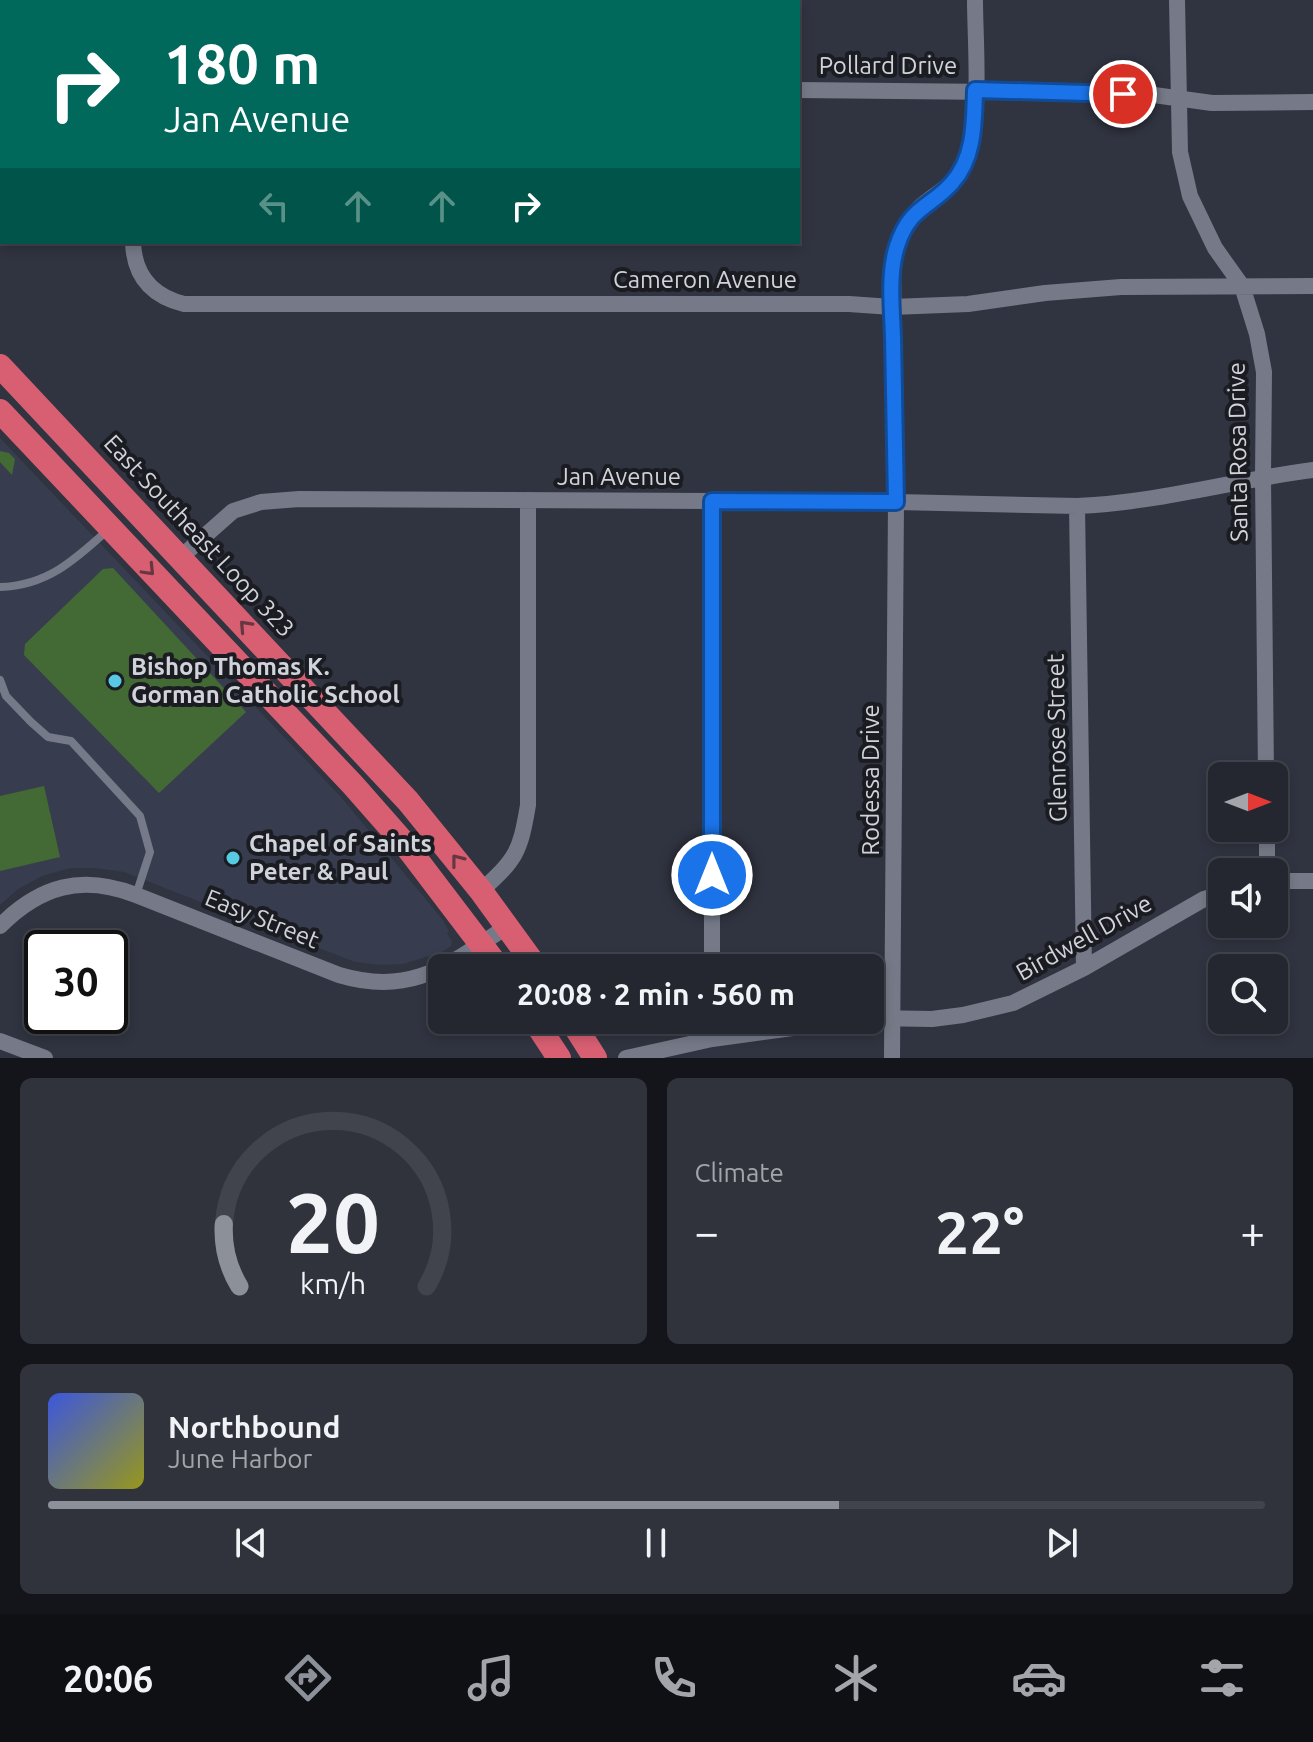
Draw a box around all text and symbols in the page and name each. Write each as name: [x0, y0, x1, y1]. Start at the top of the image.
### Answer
icon: right: [32, 32, 136, 136]
text: 180 m: [164, 32, 320, 95]
street label: Pollard Drive: [819, 52, 957, 79]
pin: [1089, 60, 1157, 128]
icon: arrive: [1101, 72, 1145, 116]
text: Jan Avenue: [164, 98, 350, 139]
icon: left: [252, 184, 296, 228]
icon: ahead: [336, 184, 380, 228]
icon: ahead: [420, 184, 464, 228]
icon: right: [504, 184, 548, 228]
street label: Cameron Avenue: [613, 266, 797, 293]
street label: Santa Rosa Drive: [1222, 362, 1253, 542]
street label: East Southeast Loop 323: [99, 429, 300, 642]
street label: Jan Avenue: [557, 463, 681, 490]
one-way arrow: [140, 561, 155, 575]
one-way arrow: [240, 621, 255, 635]
place label: Bishop Thomas K. Gorman Catholic School: [131, 653, 400, 708]
street label: Glenrose Street: [1042, 653, 1071, 822]
marker: Bishop Thomas K. Gorman Catholic School: [106, 672, 124, 690]
street label: Rodessa Drive: [857, 704, 884, 856]
north arrow: [1208, 762, 1288, 842]
map controls: [1208, 762, 1288, 1034]
place label: Chapel of Saints Peter & Paul: [249, 830, 432, 885]
position arrow: [670, 833, 754, 917]
marker: Chapel of Saints Peter & Paul: [224, 849, 242, 867]
one-way arrow: [453, 854, 467, 869]
button: sound: [1208, 858, 1288, 938]
street label: Easy Street: [201, 883, 324, 954]
street label: Birdwell Drive: [1011, 889, 1156, 986]
speed limit sign: 30: [24, 930, 128, 1034]
button: search: [1208, 954, 1288, 1034]
text: 20:08 · 2 min · 560 m: [517, 977, 795, 1011]
text: Climate: [695, 1158, 784, 1187]
text: 20: [286, 1175, 380, 1269]
text: 22°: [935, 1198, 1024, 1265]
text: −: [695, 1207, 719, 1256]
text: +: [1240, 1207, 1265, 1256]
text: km/h: [300, 1267, 366, 1299]
text: Northbound: [168, 1410, 340, 1444]
text: June Harbor: [168, 1444, 312, 1473]
icon: previous: [229, 1521, 273, 1565]
icon: pause: [634, 1521, 678, 1565]
icon: next: [1040, 1521, 1084, 1565]
icon: directions: [280, 1650, 336, 1706]
icon: music: [463, 1650, 519, 1706]
icon: phone: [646, 1650, 702, 1706]
icon: climate: [828, 1650, 884, 1706]
icon: car: [1011, 1650, 1067, 1706]
icon: filters: [1194, 1650, 1250, 1706]
text: 20:06: [63, 1658, 153, 1699]

